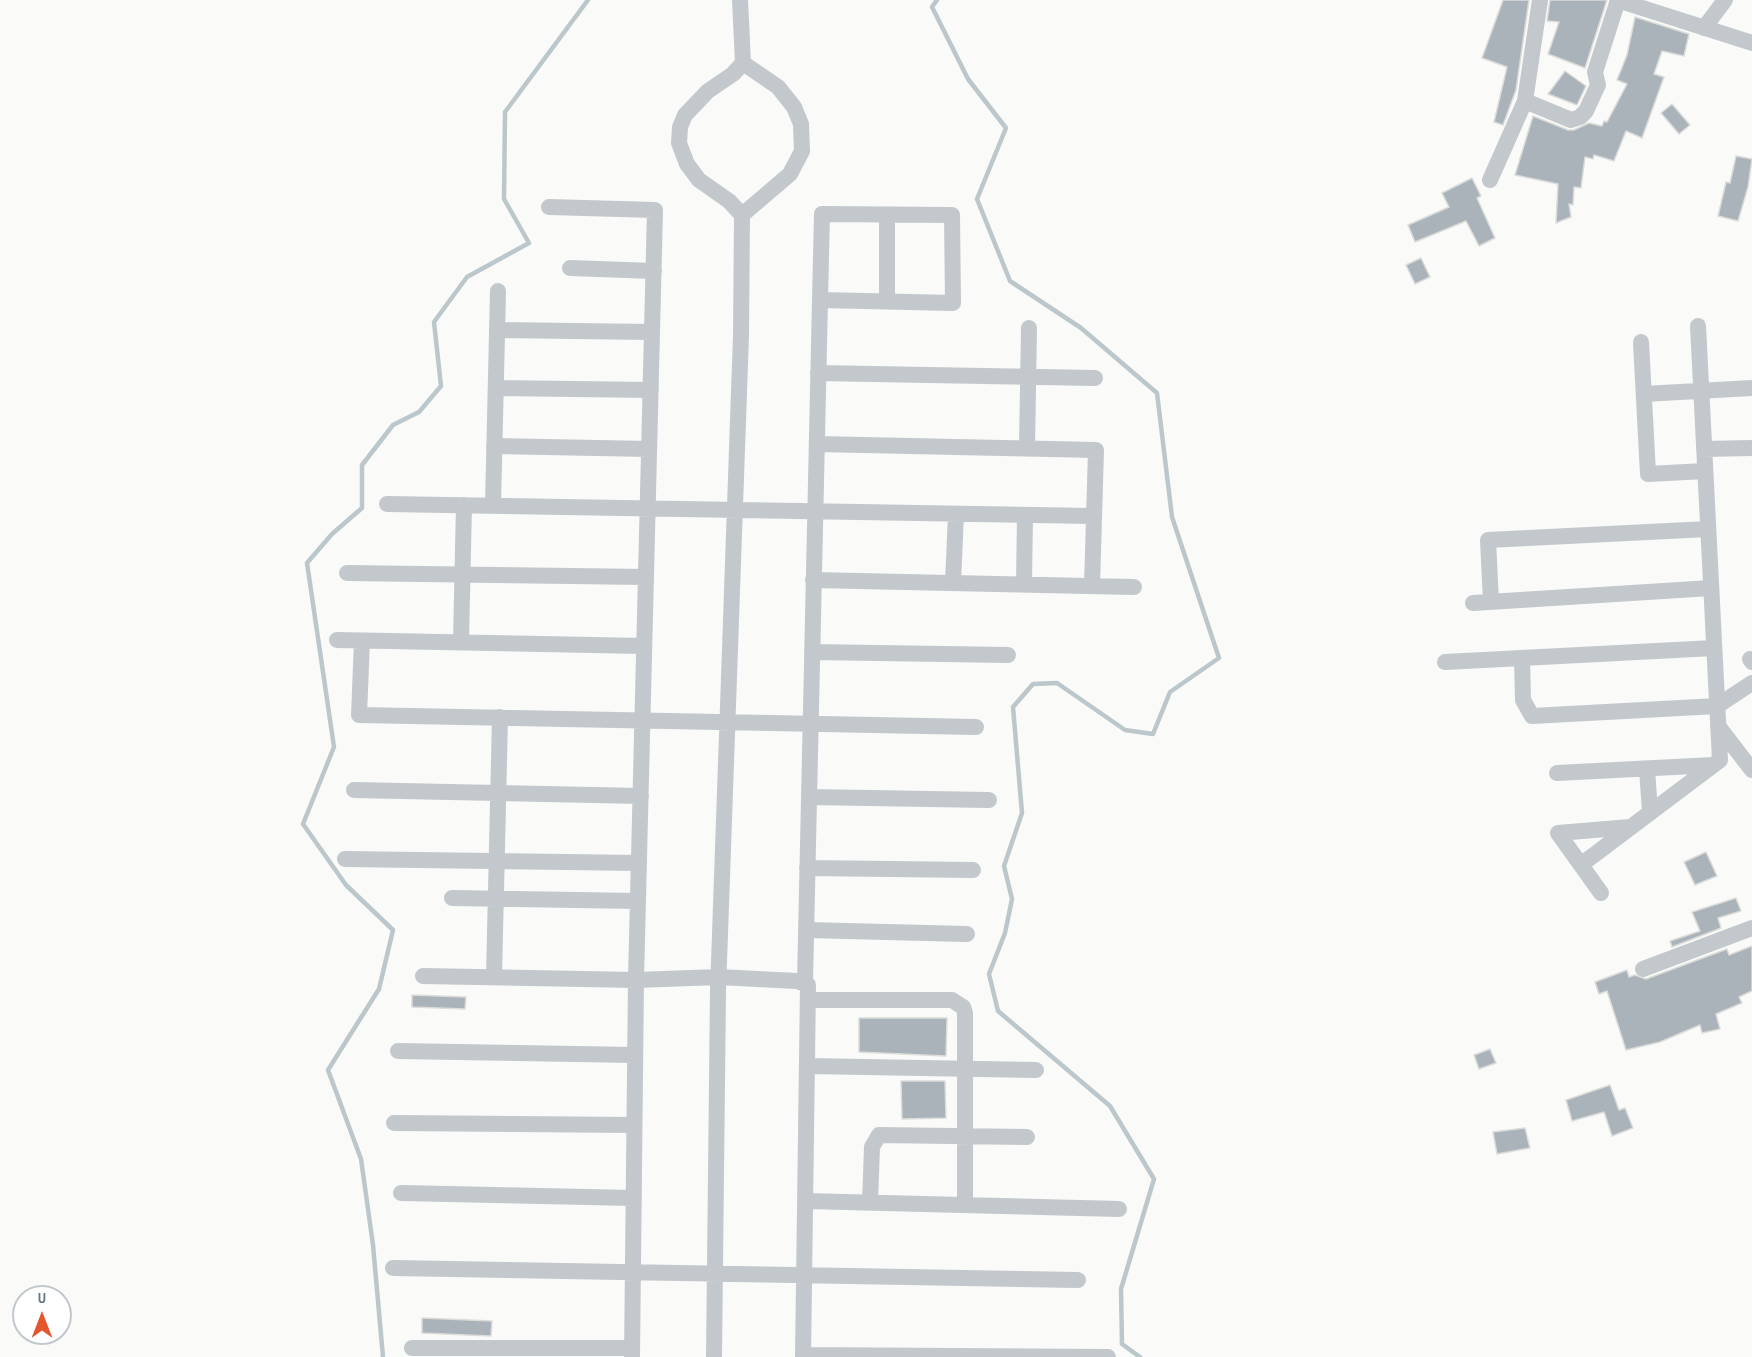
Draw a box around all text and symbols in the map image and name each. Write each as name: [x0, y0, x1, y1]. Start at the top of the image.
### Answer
north arrow: [12, 1285, 72, 1345]
text: U: [38, 1289, 46, 1308]

